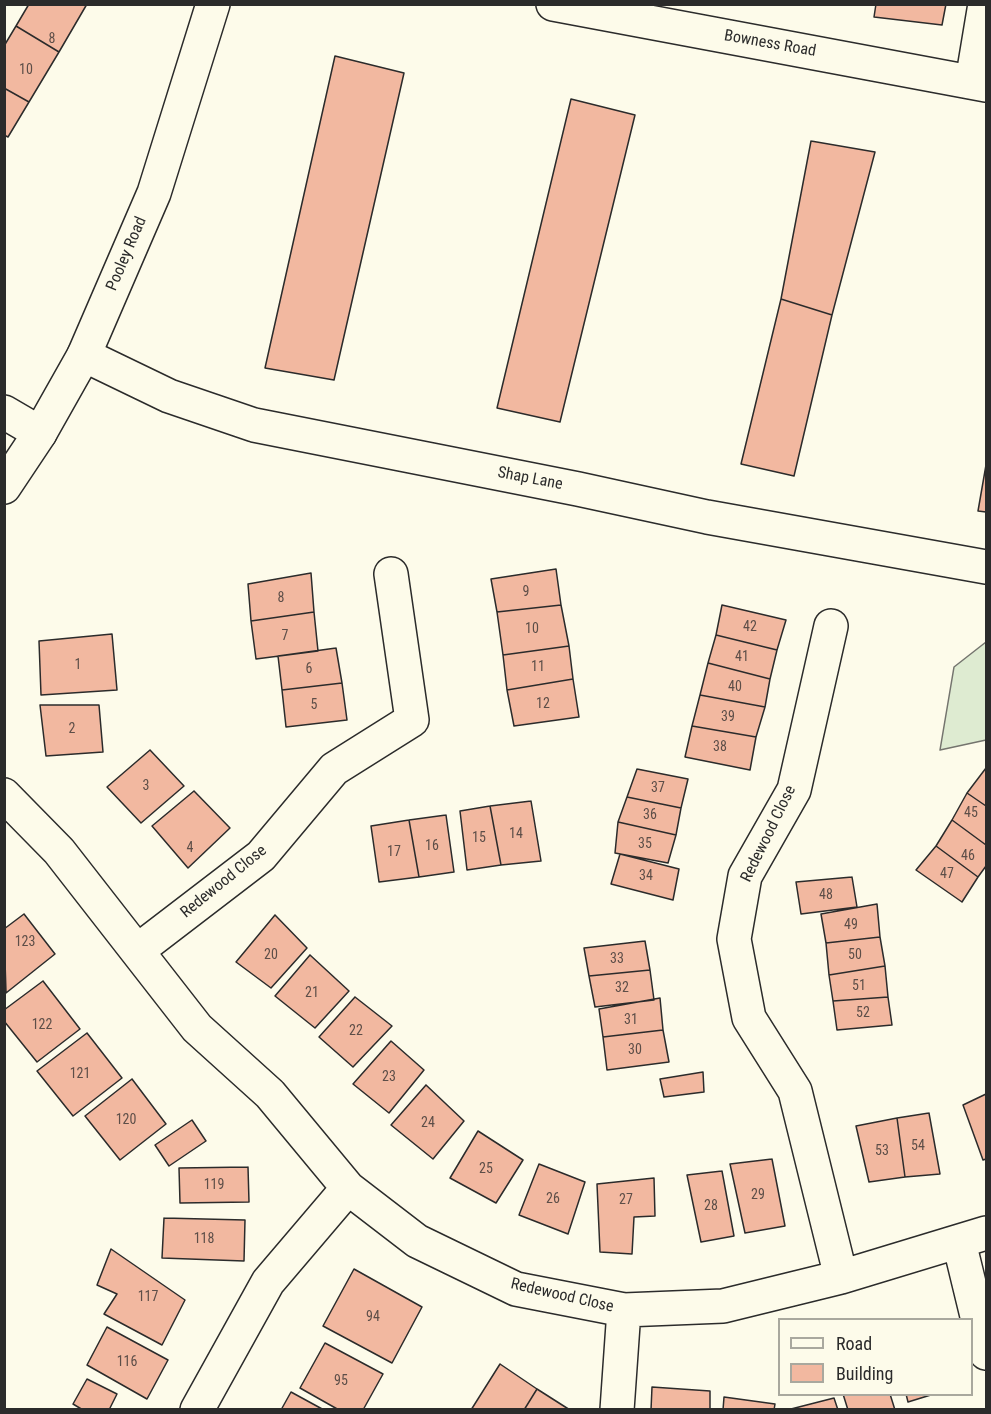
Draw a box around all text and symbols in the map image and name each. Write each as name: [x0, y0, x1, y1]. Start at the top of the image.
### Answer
street label: Bowness Road: [723, 26, 817, 62]
house number: 8: [49, 31, 55, 47]
house number: 10: [19, 62, 33, 78]
street label: Pooley Road: [103, 214, 151, 294]
street label: Shap Lane: [496, 463, 564, 495]
house number: 9: [523, 584, 529, 600]
house number: 8: [278, 590, 284, 606]
house number: 42: [743, 619, 757, 635]
house number: 10: [525, 621, 539, 637]
house number: 7: [282, 628, 288, 644]
house number: 41: [735, 649, 749, 665]
house number: 1: [75, 657, 81, 673]
house number: 11: [531, 659, 545, 675]
house number: 6: [306, 661, 312, 677]
house number: 40: [728, 679, 742, 695]
house number: 12: [536, 696, 550, 712]
house number: 5: [311, 697, 317, 713]
house number: 39: [721, 709, 735, 725]
house number: 2: [69, 721, 75, 737]
house number: 38: [713, 739, 727, 755]
house number: 3: [143, 778, 149, 794]
house number: 37: [651, 780, 665, 796]
street label: Redewood Close: [737, 783, 801, 885]
house number: 45: [964, 805, 978, 821]
house number: 36: [643, 807, 657, 823]
house number: 14: [509, 826, 523, 842]
house number: 15: [472, 830, 486, 846]
house number: 35: [638, 836, 652, 852]
house number: 16: [425, 838, 439, 854]
house number: 4: [187, 840, 193, 856]
street label: Redewood Close: [177, 841, 271, 923]
house number: 17: [387, 844, 401, 860]
house number: 46: [961, 848, 975, 864]
house number: 47: [940, 866, 954, 882]
house number: 34: [639, 868, 653, 884]
house number: 48: [819, 887, 833, 903]
house number: 49: [844, 917, 858, 933]
house number: 123: [15, 934, 35, 950]
house number: 20: [264, 947, 278, 963]
house number: 50: [848, 947, 862, 963]
house number: 33: [610, 951, 624, 967]
house number: 51: [852, 978, 866, 994]
house number: 32: [615, 980, 629, 996]
house number: 21: [305, 985, 319, 1001]
house number: 52: [856, 1005, 870, 1021]
house number: 31: [624, 1012, 638, 1028]
house number: 122: [32, 1017, 52, 1033]
house number: 22: [349, 1023, 363, 1039]
house number: 30: [628, 1042, 642, 1058]
house number: 121: [70, 1066, 90, 1082]
house number: 23: [382, 1069, 396, 1085]
house number: 120: [116, 1112, 136, 1128]
house number: 24: [421, 1115, 435, 1131]
house number: 54: [911, 1138, 925, 1154]
house number: 53: [875, 1143, 889, 1159]
house number: 25: [479, 1161, 493, 1177]
house number: 119: [204, 1177, 224, 1193]
house number: 29: [751, 1187, 765, 1203]
house number: 26: [546, 1191, 560, 1207]
house number: 27: [619, 1192, 633, 1208]
house number: 28: [704, 1198, 718, 1214]
house number: 118: [194, 1231, 214, 1247]
street label: Redewood Close: [509, 1275, 615, 1317]
house number: 117: [138, 1289, 158, 1305]
house number: 94: [366, 1309, 380, 1325]
legend: [778, 1318, 973, 1396]
text: Road: [836, 1333, 872, 1354]
house number: 116: [117, 1354, 137, 1370]
text: Building: [836, 1363, 893, 1384]
house number: 95: [334, 1373, 348, 1389]

